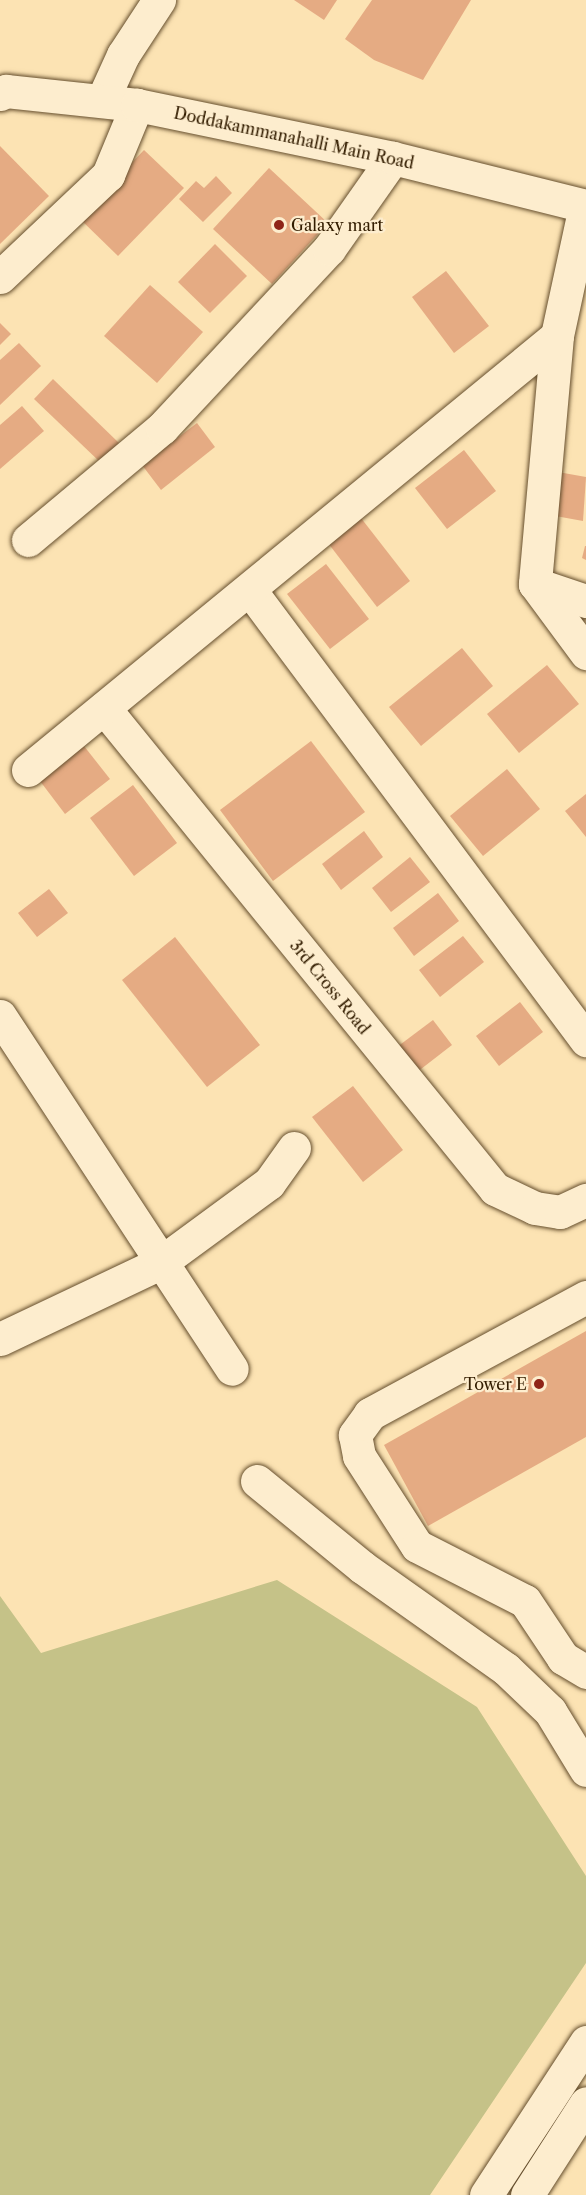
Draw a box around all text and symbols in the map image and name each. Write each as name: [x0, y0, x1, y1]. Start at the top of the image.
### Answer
street label: Doddakammanahalli Main Road: [172, 103, 416, 173]
place label: Galaxy mart: [291, 215, 384, 235]
marker: Galaxy mart: [272, 218, 286, 232]
street label: 3rd Cross Road: [286, 936, 374, 1038]
place label: Tower E: [463, 1374, 527, 1394]
marker: Tower E: [532, 1377, 546, 1391]

